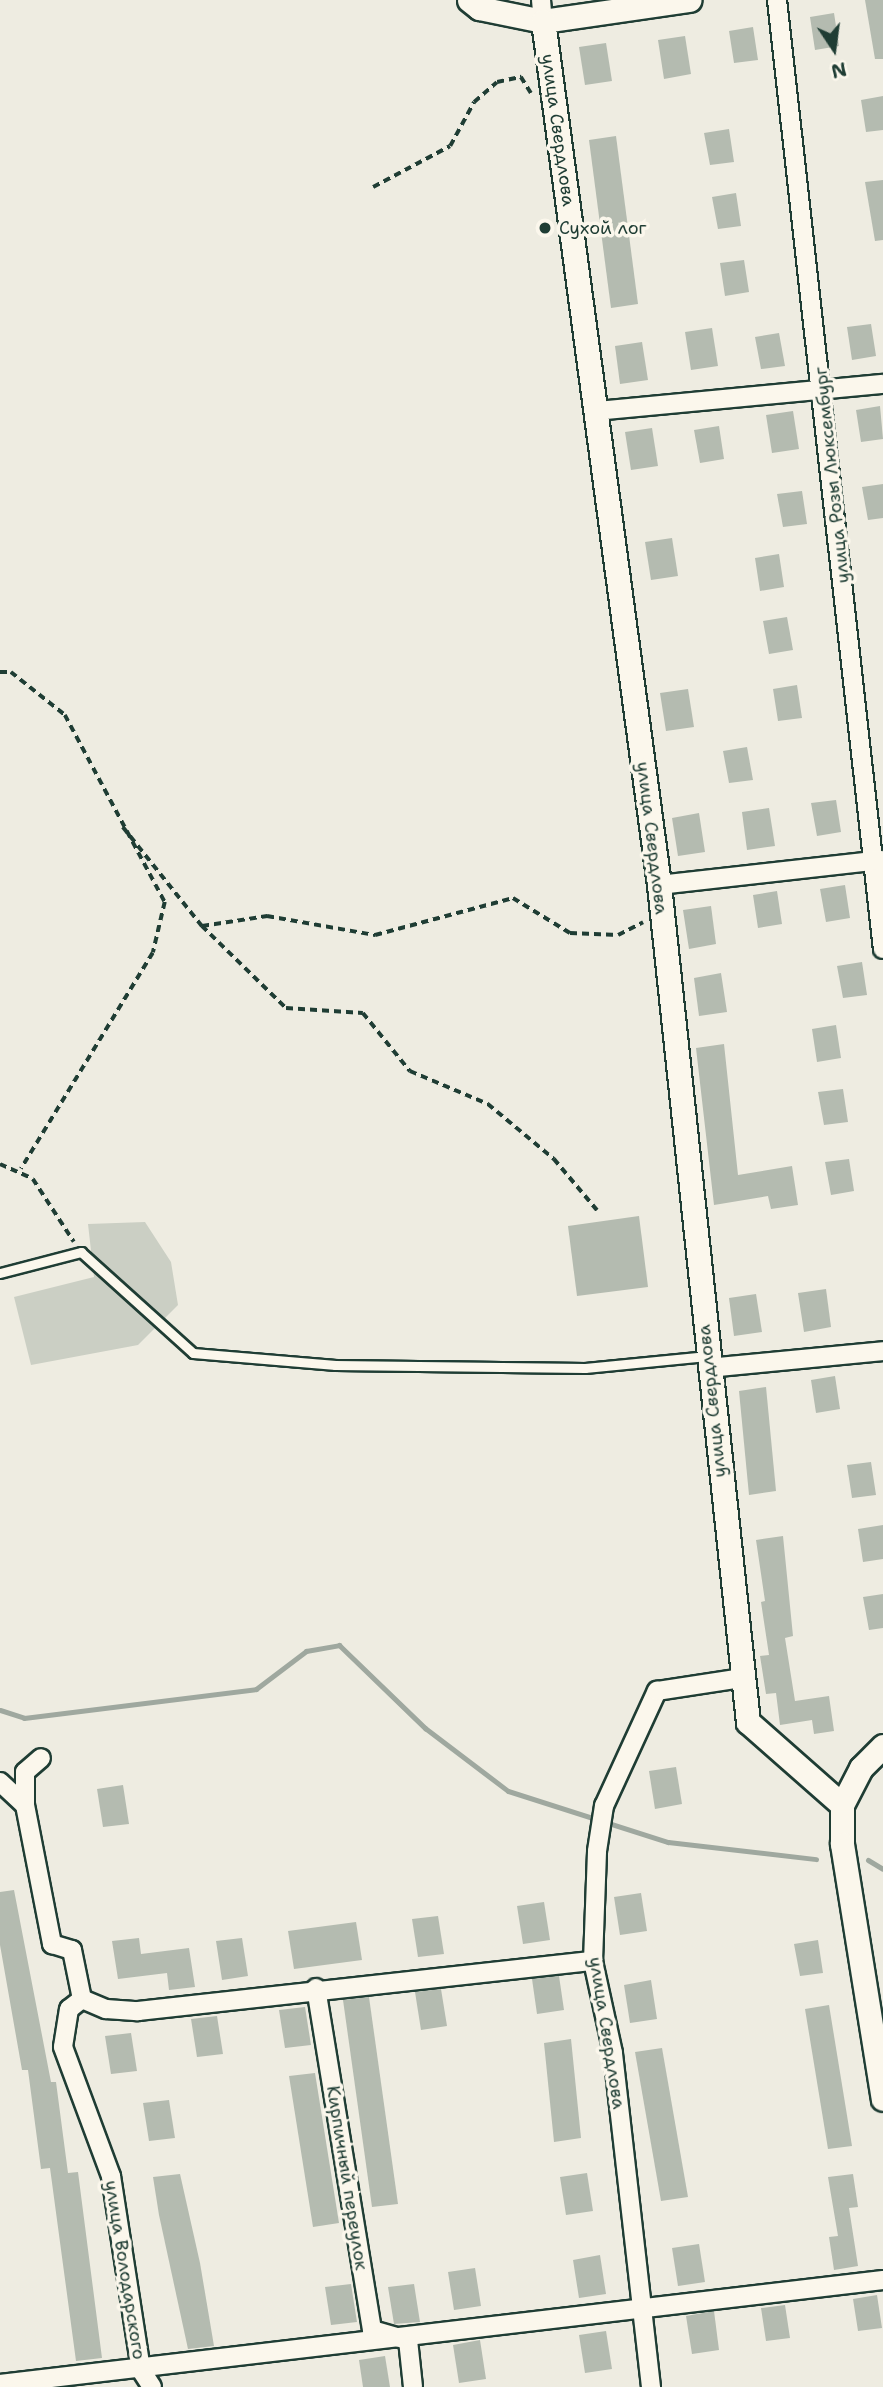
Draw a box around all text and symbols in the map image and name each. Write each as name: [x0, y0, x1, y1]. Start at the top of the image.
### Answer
north arrow: [799, 14, 869, 84]
street label: улица Свердлова: [537, 52, 579, 208]
text: N: [829, 56, 849, 84]
place label: Сухой лог: [559, 217, 647, 239]
marker: Сухой лог: [537, 220, 553, 236]
street label: улица Розы Люксембург: [810, 366, 854, 584]
street label: улица Свердлова: [632, 760, 672, 916]
street label: улица Свердлова: [693, 1323, 731, 1479]
street label: улица Свердлова: [584, 1955, 630, 2111]
street label: Кирпичный переулок: [322, 2084, 372, 2272]
street label: улица Володарского: [100, 2179, 150, 2361]

